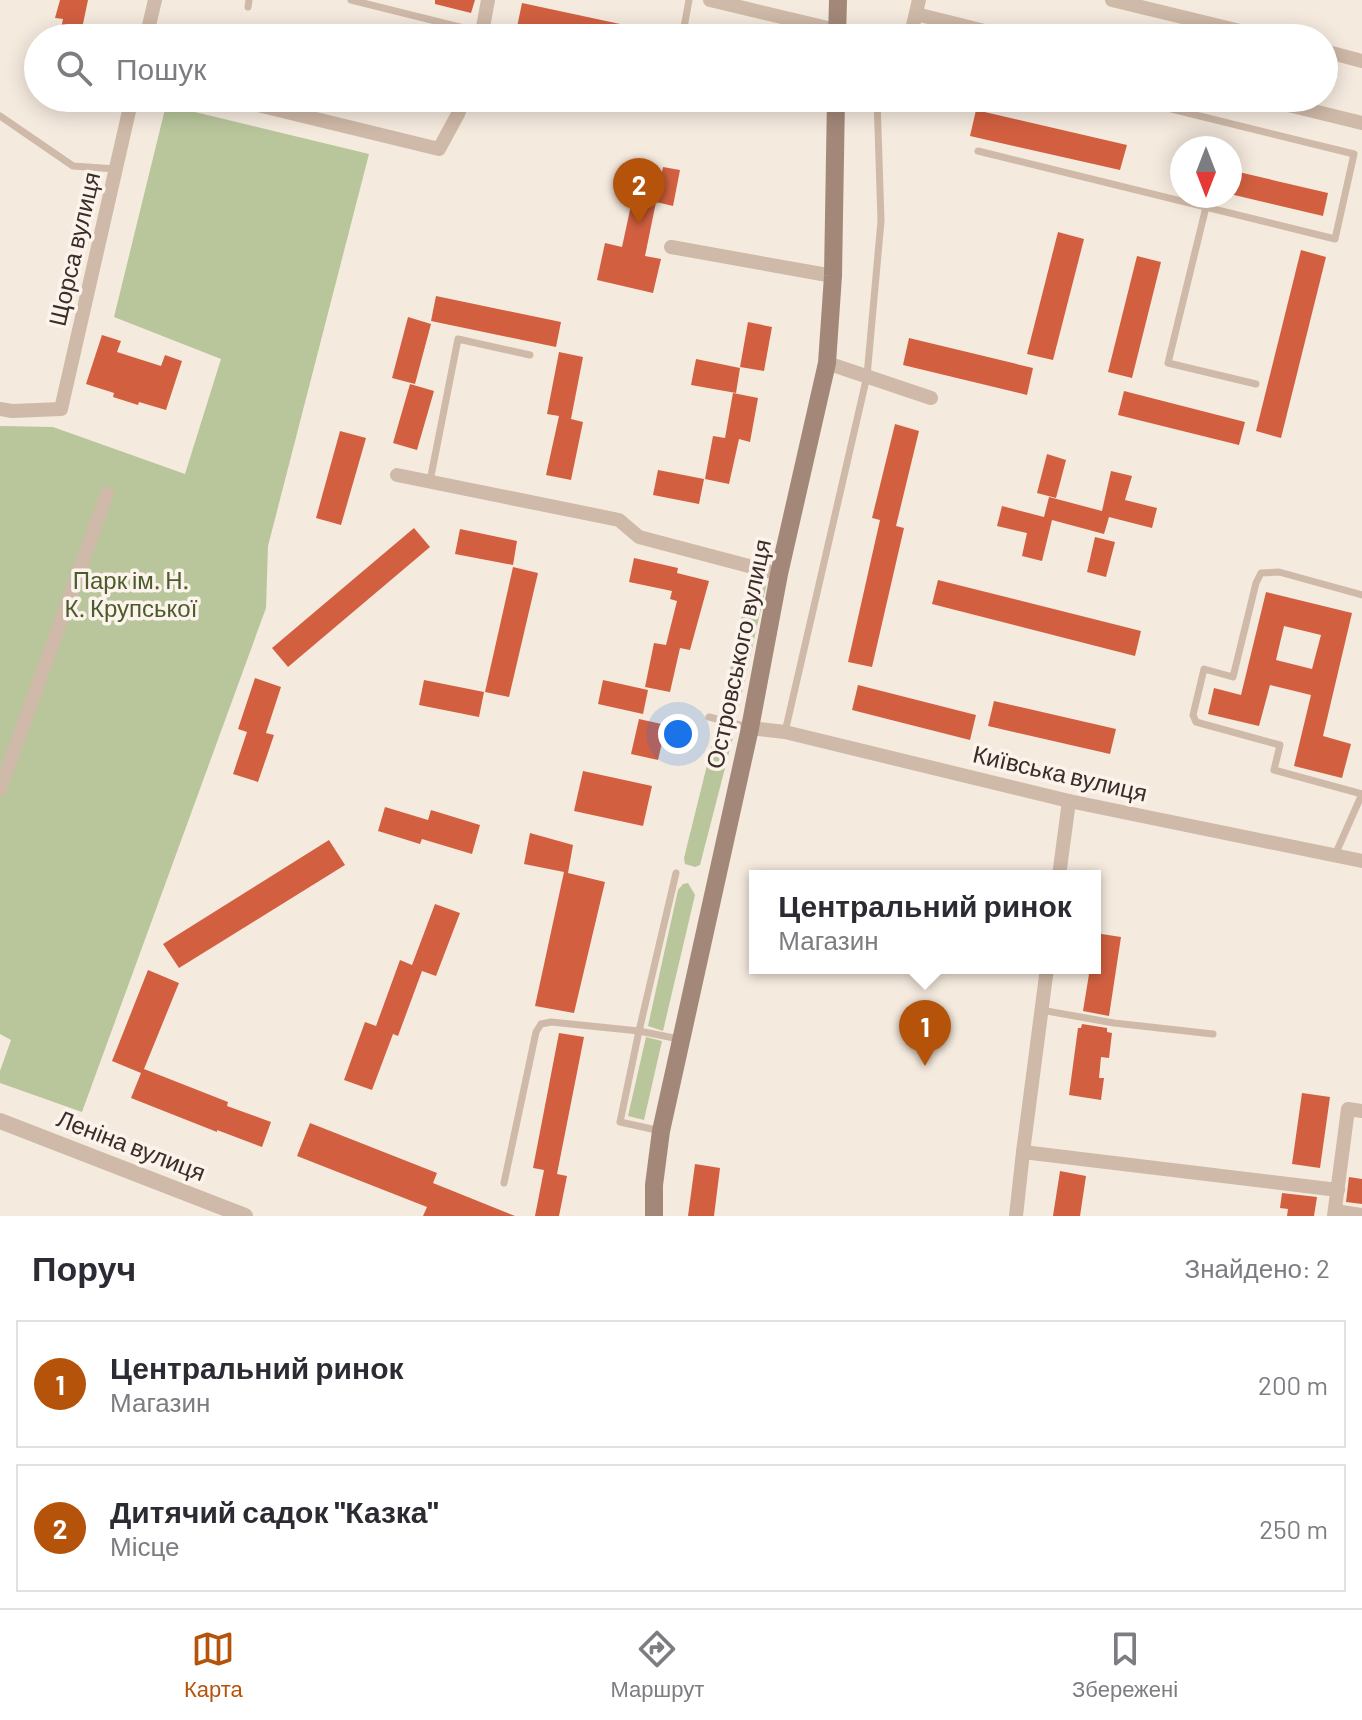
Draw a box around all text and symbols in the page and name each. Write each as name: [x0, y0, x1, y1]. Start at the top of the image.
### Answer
search box: [24, 24, 1338, 112]
icon: search: [52, 46, 96, 90]
text: Пошук: [116, 50, 206, 86]
north arrow: [1170, 136, 1242, 208]
pin: 2: [613, 158, 665, 224]
street label: Щорса вулиця: [42, 169, 105, 329]
street label: Островського вулиця: [699, 536, 776, 771]
park label: Парк ім. Н. К. Крупської: [65, 565, 198, 622]
your location: [658, 714, 698, 754]
street label: Київська вулиця: [970, 738, 1150, 807]
popup: [749, 870, 1101, 974]
text: Центральний ринок: [778, 887, 1072, 923]
text: Магазин: [778, 924, 879, 955]
pin: 1: [899, 1000, 951, 1066]
street label: Леніна вулиця: [53, 1103, 210, 1186]
text: Поруч: [32, 1247, 136, 1288]
text: Знайдено: 2: [1185, 1252, 1330, 1283]
text: Центральний ринок: [110, 1349, 404, 1385]
text: 1: [55, 1369, 65, 1400]
text: 200 m: [1258, 1369, 1328, 1400]
text: Магазин: [110, 1386, 210, 1417]
text: Дитячий садок "Казка": [110, 1493, 438, 1529]
text: 2: [53, 1513, 67, 1544]
text: 250 m: [1259, 1513, 1328, 1544]
text: Місце: [110, 1530, 180, 1561]
tab: Карта: [184, 1627, 243, 1703]
tab: Маршрут: [611, 1627, 704, 1703]
tab: Збережені: [1072, 1627, 1178, 1703]

